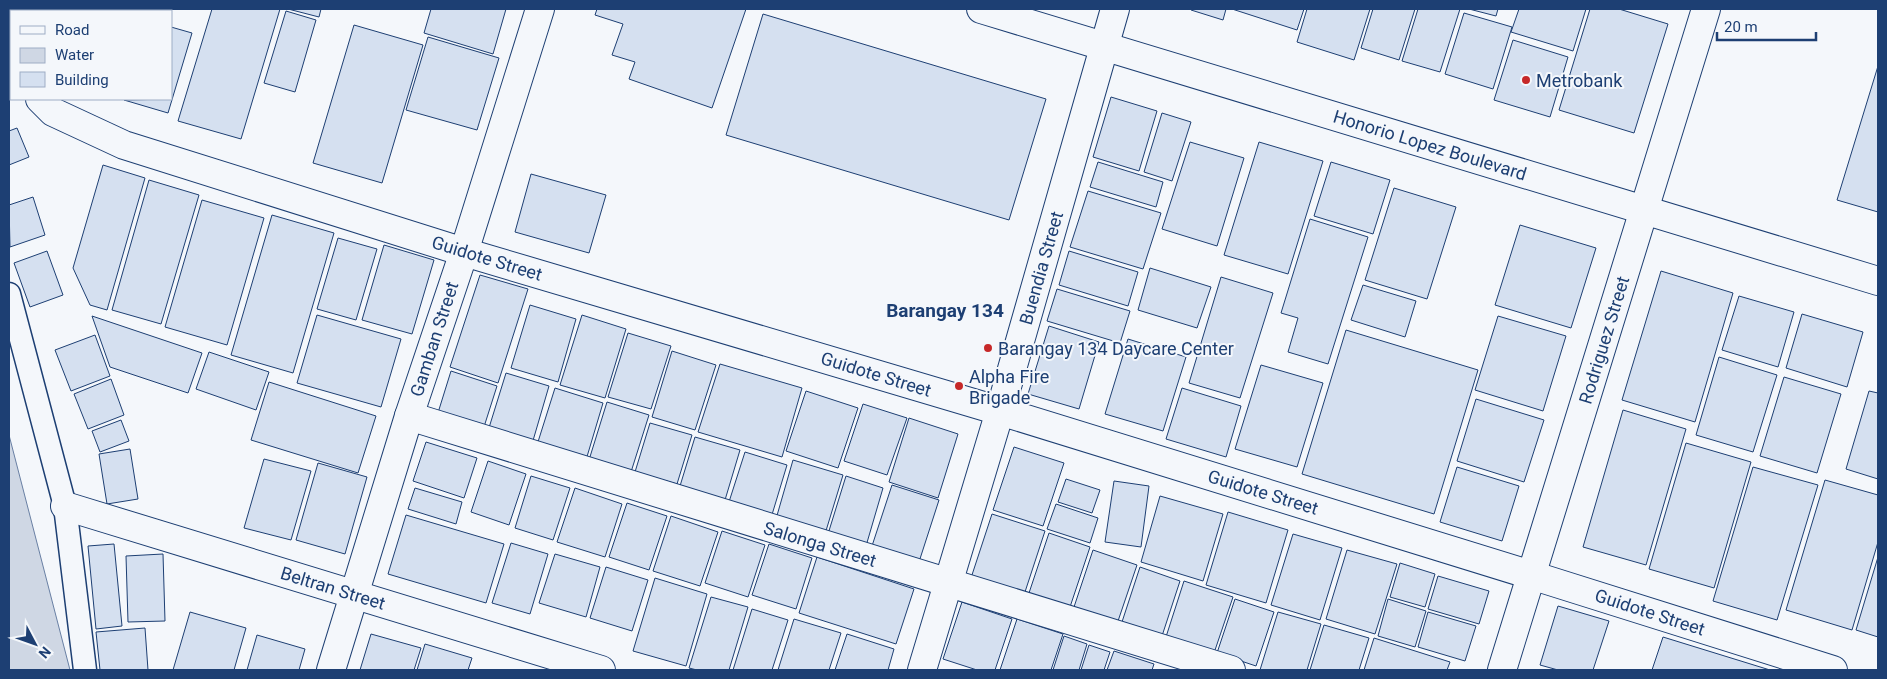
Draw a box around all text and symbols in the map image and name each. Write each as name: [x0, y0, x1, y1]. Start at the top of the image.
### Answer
legend: [10, 10, 172, 100]
scale bar: [1717, 10, 1816, 42]
text: 20 m: [1724, 18, 1758, 36]
text: Road: [55, 21, 89, 39]
text: Water: [55, 46, 94, 64]
place label: Metrobank: [1536, 70, 1623, 91]
text: Building: [55, 71, 109, 89]
marker: Metrobank: [1520, 74, 1532, 86]
street label: Honorio Lopez Boulevard: [1331, 106, 1529, 184]
street label: Buendia Street: [1015, 209, 1067, 327]
street label: Guidote Street: [429, 231, 545, 285]
street label: Rodriguez Street: [1575, 274, 1633, 406]
street label: Gamban Street: [406, 279, 463, 399]
district label: Barangay 134: [886, 299, 1004, 322]
place label: Barangay 134 Daycare Center: [998, 338, 1234, 359]
marker: Barangay 134 Daycare Center: [982, 342, 994, 354]
street label: Guidote Street: [818, 347, 934, 401]
place label: Alpha Fire Brigade: [969, 366, 1049, 408]
marker: Alpha Fire Brigade: [953, 380, 965, 392]
street label: Guidote Street: [1205, 465, 1321, 519]
street label: Salonga Street: [761, 517, 879, 571]
street label: Beltran Street: [278, 562, 388, 614]
street label: Guidote Street: [1592, 584, 1708, 640]
north arrow: [10, 619, 60, 669]
text: N: [36, 644, 54, 662]

